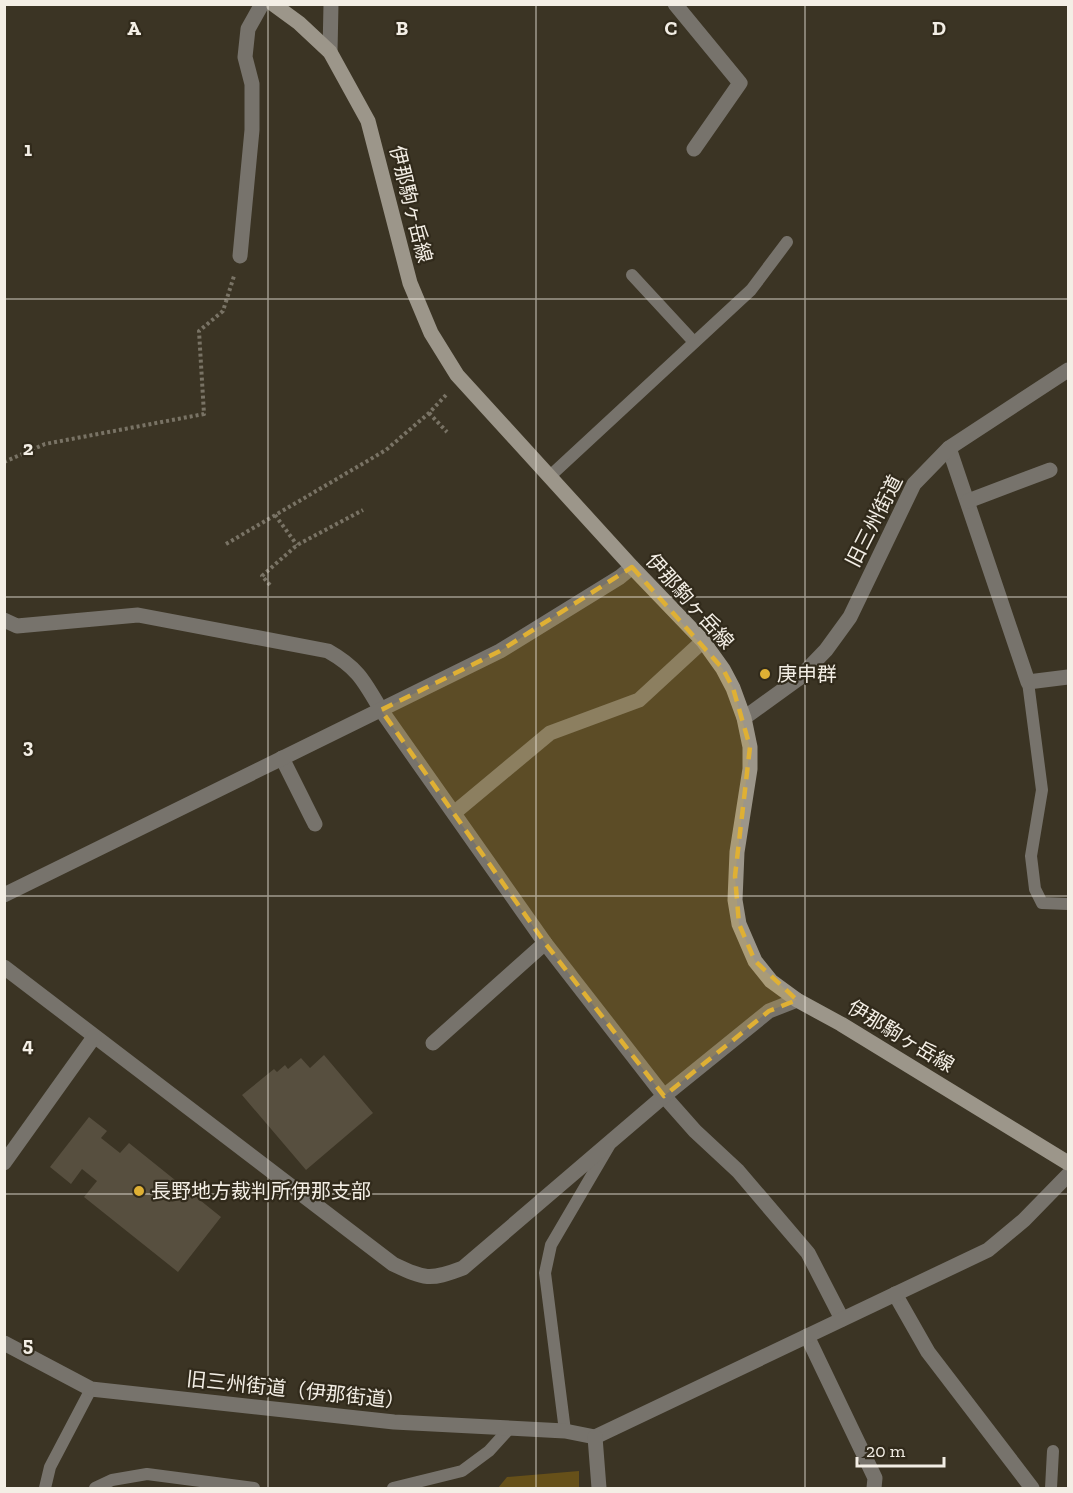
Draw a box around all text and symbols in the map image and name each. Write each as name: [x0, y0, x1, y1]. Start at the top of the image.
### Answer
text: A: [127, 16, 141, 40]
text: B: [396, 16, 408, 40]
text: C: [665, 16, 678, 40]
text: D: [932, 16, 946, 40]
text: 1: [24, 137, 32, 161]
street label: 伊那駒ヶ岳線: [385, 143, 437, 265]
text: 2: [23, 436, 34, 460]
street label: 旧三州街道: [841, 471, 907, 571]
street label: 伊那駒ヶ岳線: [641, 548, 739, 654]
place label: 庚申群: [777, 662, 837, 686]
marker: 庚申群: [758, 667, 772, 681]
text: 3: [23, 734, 34, 758]
street label: 伊那駒ヶ岳線: [843, 995, 959, 1077]
text: 4: [22, 1033, 34, 1057]
place label: 長野地方裁判所伊那支部: [151, 1179, 371, 1203]
marker: 長野地方裁判所伊那支部: [132, 1184, 146, 1198]
text: 5: [23, 1332, 33, 1356]
street label: 旧三州街道（伊那街道）: [185, 1367, 407, 1413]
scale bar: [857, 1430, 944, 1468]
text: 20 m: [866, 1440, 906, 1462]

